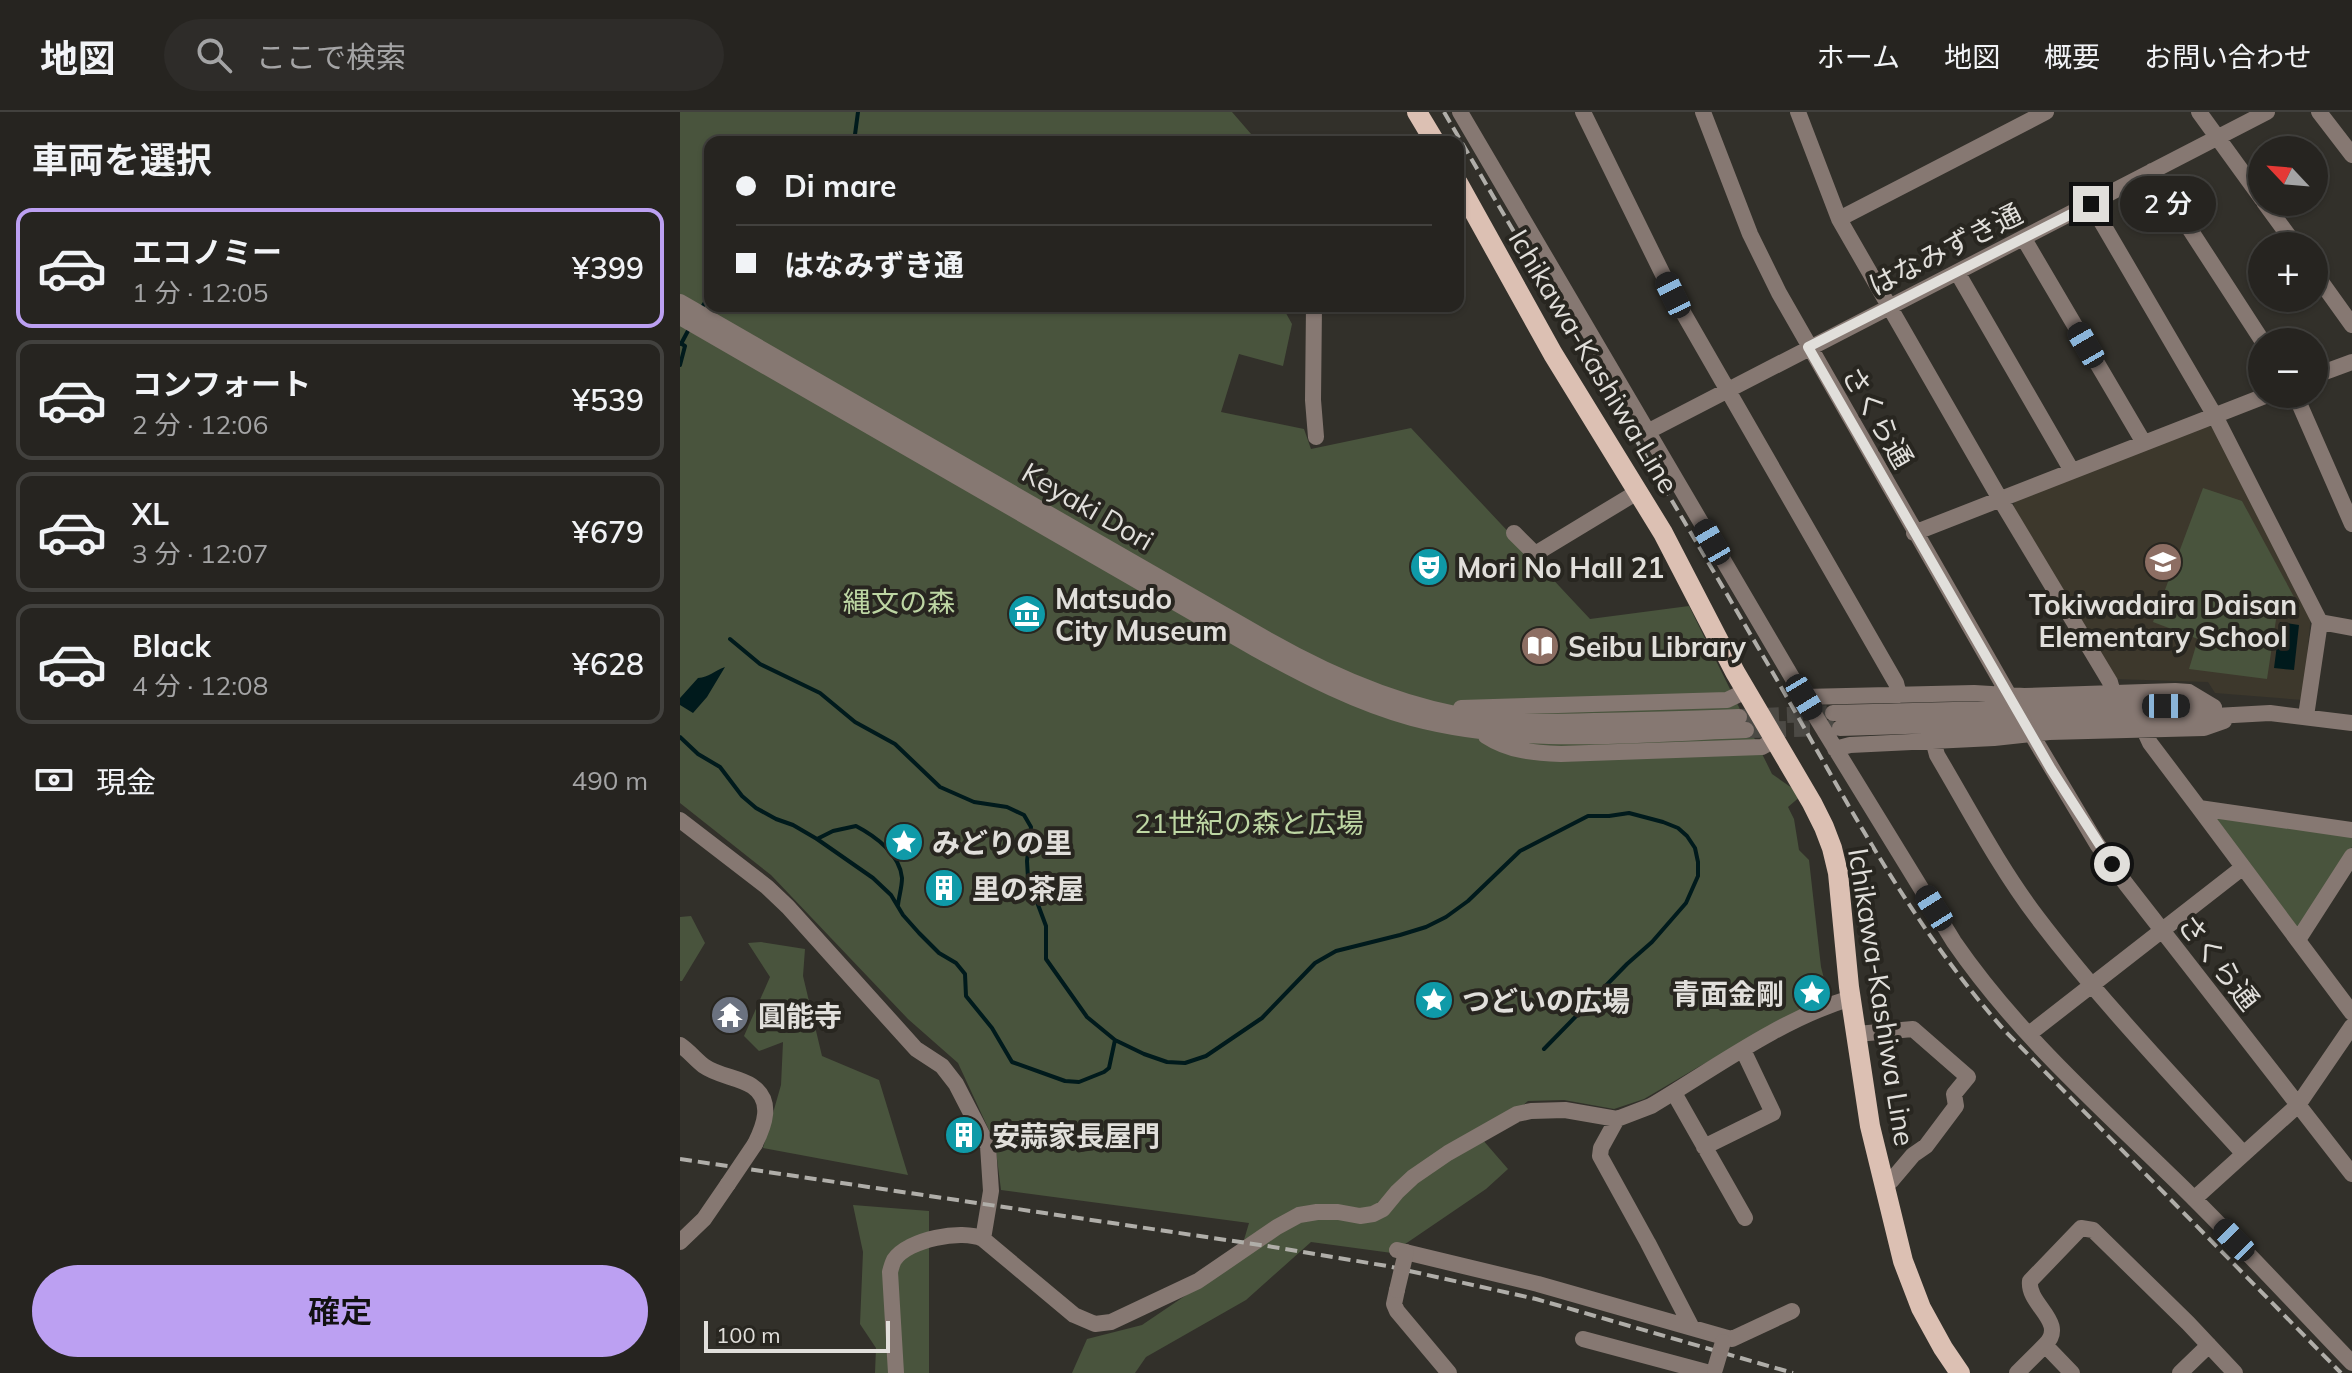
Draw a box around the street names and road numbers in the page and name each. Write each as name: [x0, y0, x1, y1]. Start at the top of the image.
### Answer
street label: はなみずき通: [1862, 195, 2028, 303]
street label: Ichikawa-Kashiwa Line: [1501, 223, 1687, 499]
street label: さくら通: [1835, 360, 1921, 474]
street label: Keyaki Dori: [1016, 454, 1160, 558]
street label: Ichikawa-Kashiwa Line: [1841, 846, 1923, 1148]
street label: さくら通: [2171, 907, 2267, 1017]

